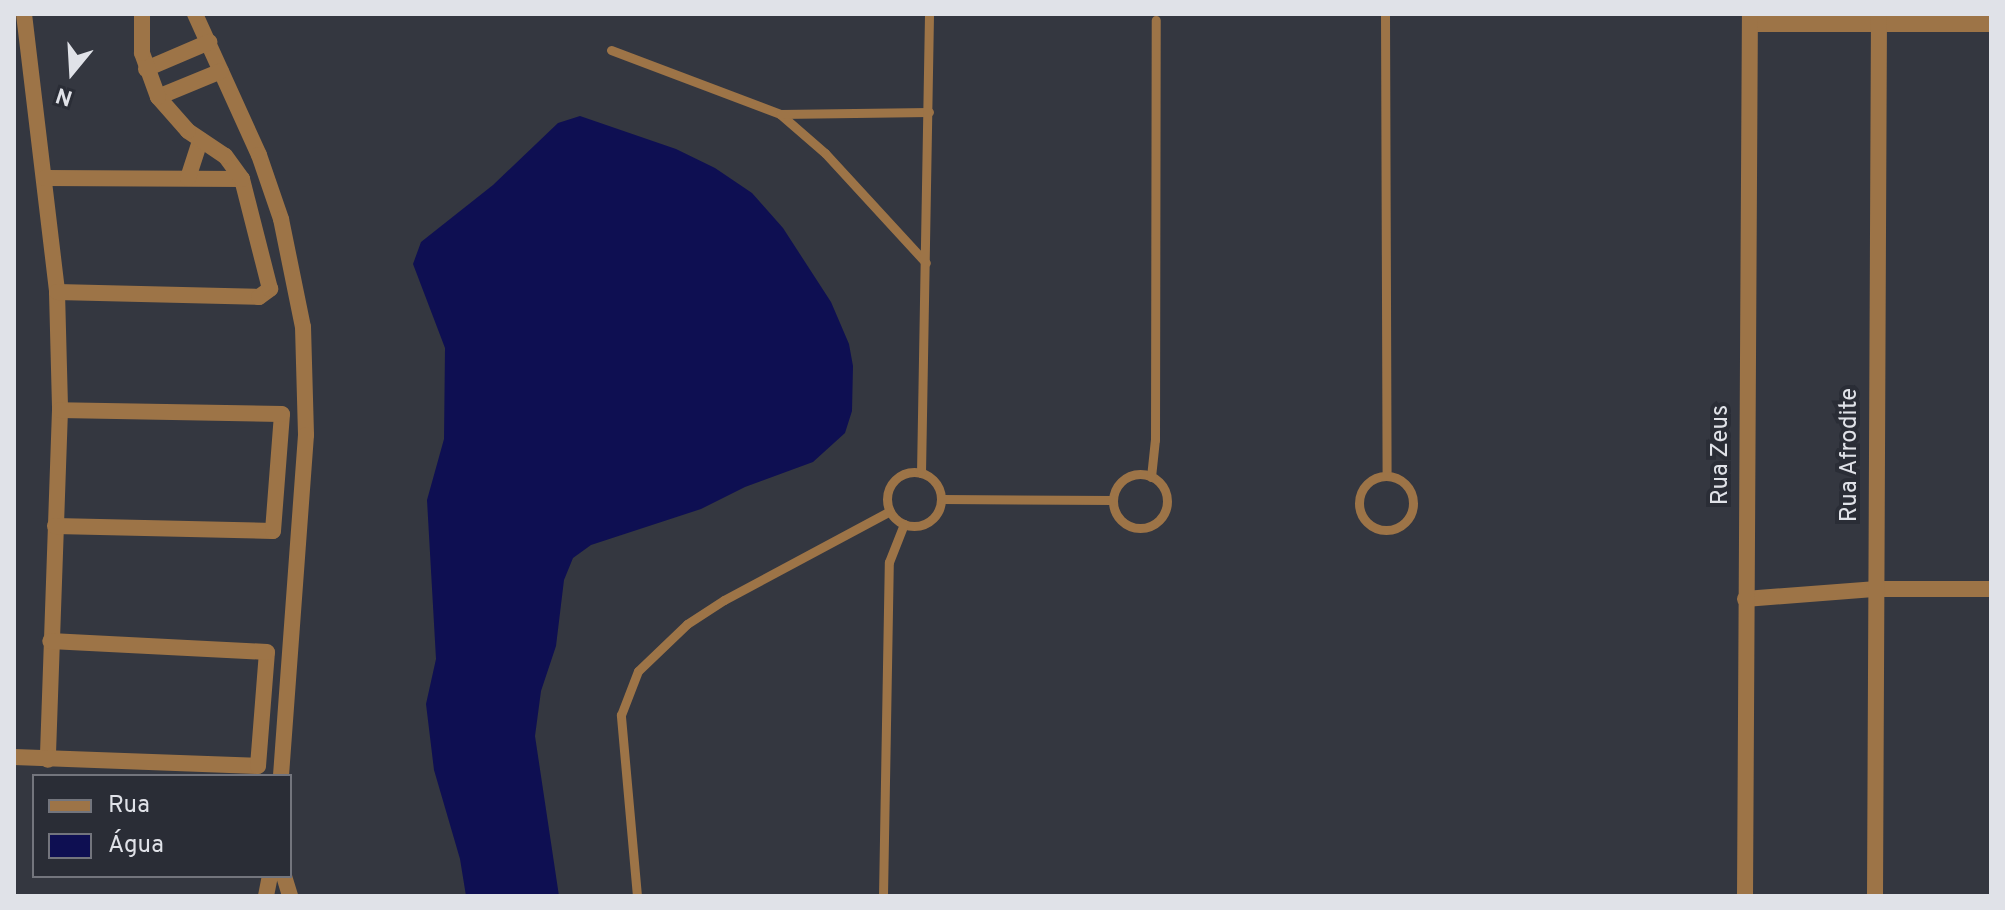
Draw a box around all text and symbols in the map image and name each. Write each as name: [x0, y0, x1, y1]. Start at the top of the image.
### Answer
north arrow: [32, 32, 112, 112]
text: N: [53, 80, 76, 111]
street label: Rua Afrodite: [1837, 387, 1865, 523]
street label: Rua Zeus: [1708, 405, 1736, 505]
legend: [32, 774, 292, 878]
text: Rua: [108, 791, 150, 821]
text: Água: [108, 831, 164, 861]

